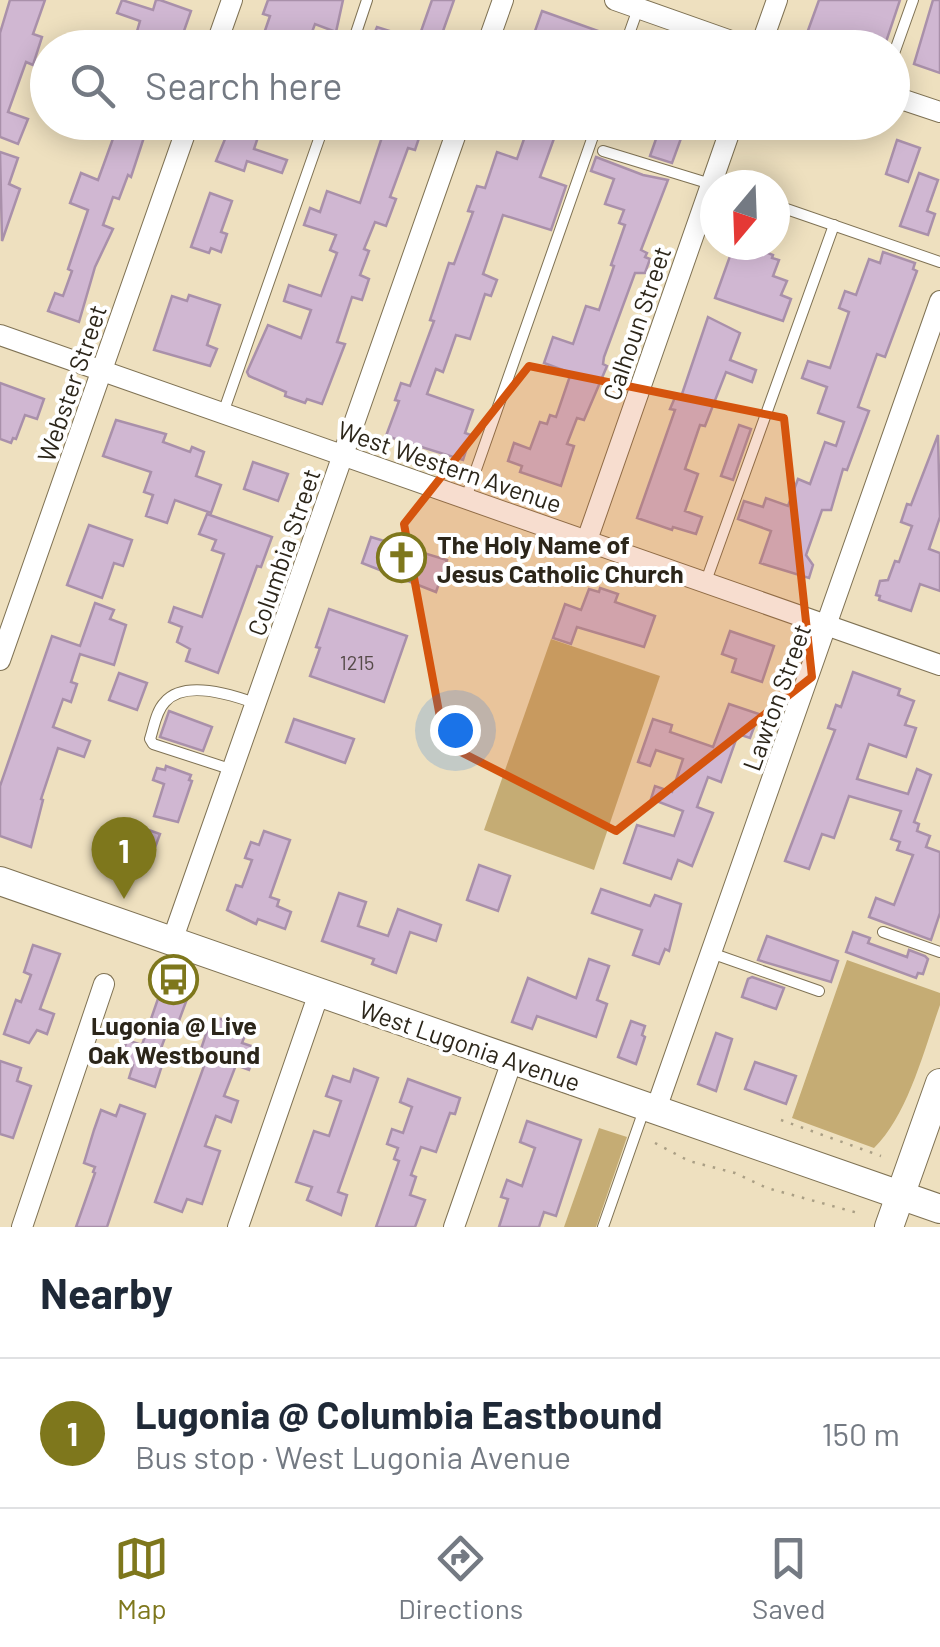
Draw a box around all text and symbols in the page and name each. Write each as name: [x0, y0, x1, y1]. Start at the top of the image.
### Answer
search box: [30, 30, 910, 140]
icon: search: [65, 58, 120, 113]
text: Search here: [145, 62, 343, 108]
north arrow: [700, 170, 790, 260]
street label: Calhoun Street: [596, 242, 676, 404]
street label: Webster Street: [30, 301, 112, 465]
street label: West Western Avenue: [334, 414, 566, 518]
street label: Columbia Street: [240, 465, 326, 639]
place label: The Holy Name of Jesus Catholic Church: [437, 529, 684, 588]
church icon: The Holy Name of Jesus Catholic Church: [376, 532, 428, 584]
street label: Lawton Street: [736, 620, 816, 774]
house number: 1215: [340, 650, 374, 674]
your location: [430, 705, 481, 756]
pin: 1: [92, 816, 156, 899]
bus stop icon: Lugonia @ Live Oak Westbound: [148, 953, 200, 1005]
street label: West Lugonia Avenue: [356, 993, 584, 1097]
place label: Lugonia @ Live Oak Westbound: [88, 1010, 260, 1069]
text: Nearby: [40, 1267, 173, 1317]
text: Lugonia @ Columbia Eastbound: [135, 1391, 663, 1437]
text: 1: [67, 1414, 78, 1452]
text: 150 m: [821, 1414, 900, 1452]
text: Bus stop · West Lugonia Avenue: [135, 1437, 571, 1475]
tab: Map: [114, 1531, 169, 1625]
tab: Directions: [398, 1531, 523, 1625]
tab: Saved: [752, 1531, 826, 1625]

